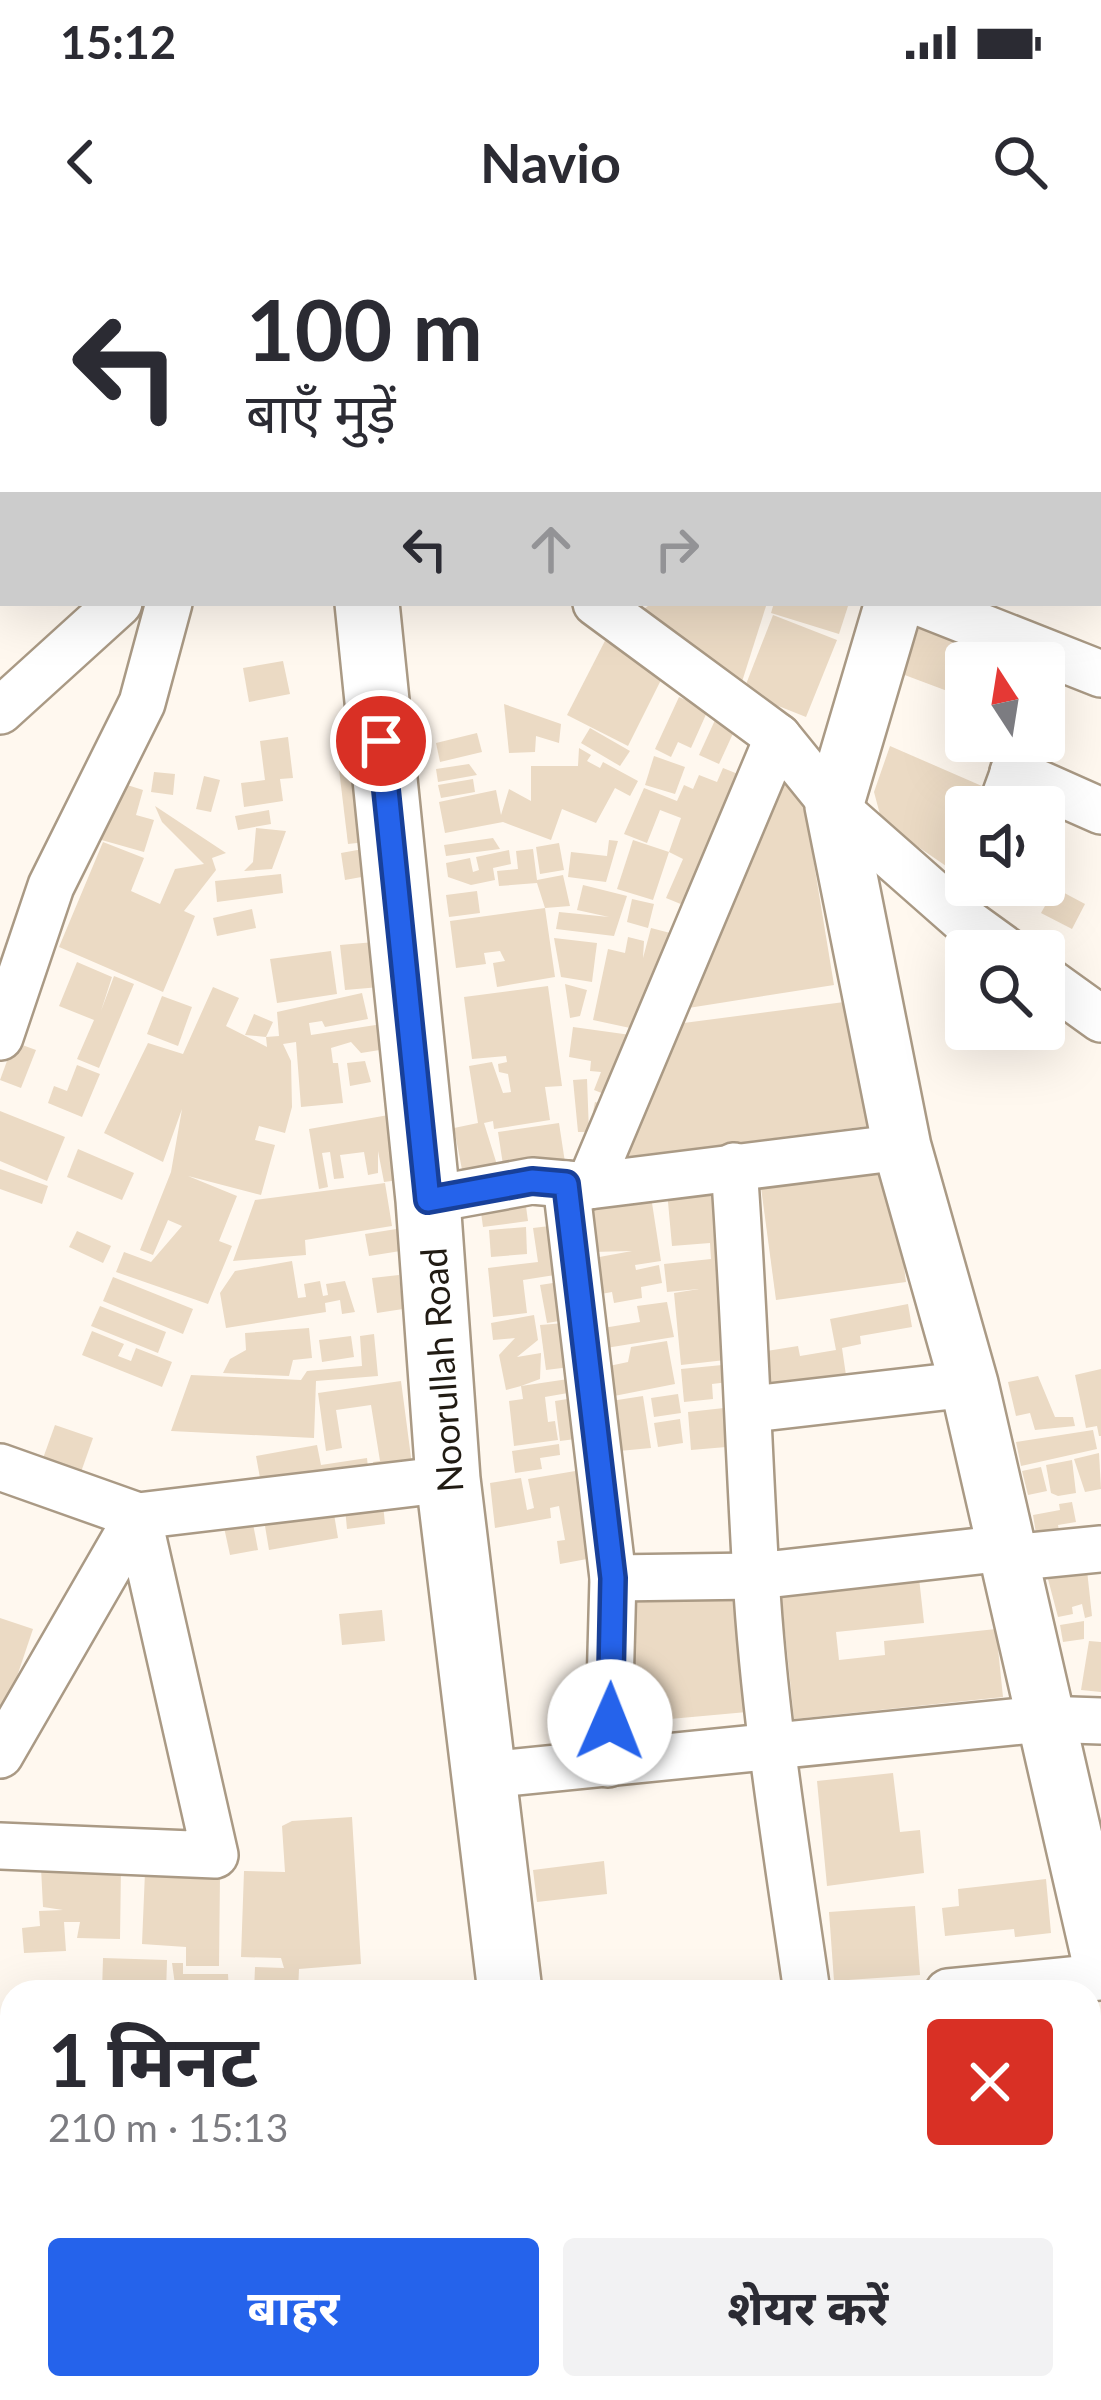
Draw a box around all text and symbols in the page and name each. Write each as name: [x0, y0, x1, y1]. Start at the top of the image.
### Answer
text: 15:12: [60, 15, 176, 69]
icon: back: [48, 129, 114, 195]
icon: search: [987, 129, 1053, 195]
text: Navio: [480, 130, 621, 195]
text: 100 m: [246, 278, 483, 379]
icon: left: [48, 288, 204, 444]
text: बाएँ मुड़ें: [246, 380, 396, 445]
icon: left: [392, 516, 458, 582]
icon: ahead: [518, 516, 584, 582]
icon: right: [644, 516, 710, 582]
north arrow: [945, 642, 1065, 762]
map controls: [945, 642, 1065, 1050]
pin: [330, 690, 432, 792]
icon: arrive: [348, 708, 414, 774]
button: sound: [945, 786, 1065, 906]
button: search: [945, 930, 1065, 1050]
street label: Noorullah Road: [411, 1246, 471, 1494]
position arrow: [547, 1659, 673, 1785]
text: 1 मिनट: [48, 2016, 258, 2102]
button: close: [927, 2019, 1053, 2145]
text: 210 m · 15:13: [48, 2104, 288, 2150]
button: बाहर: [48, 2238, 539, 2376]
button: शेयर करें: [563, 2238, 1053, 2376]

